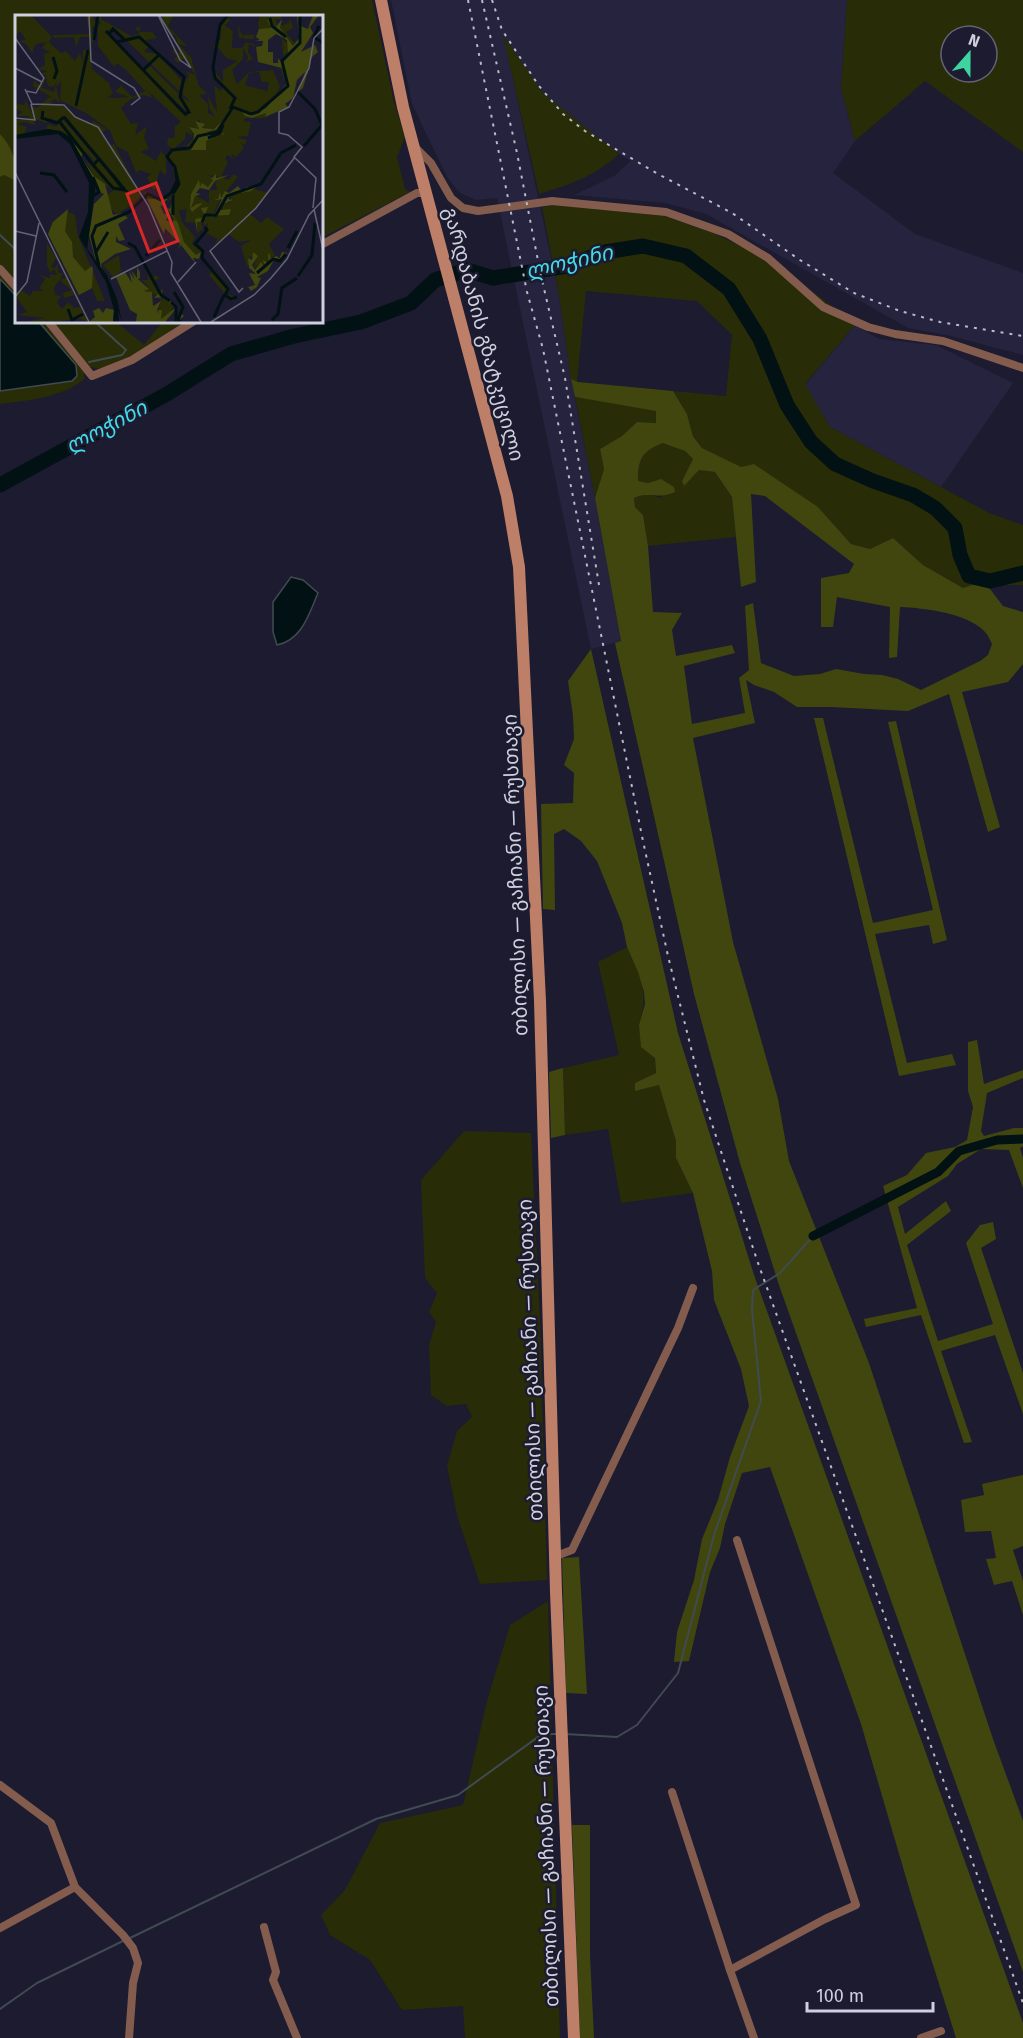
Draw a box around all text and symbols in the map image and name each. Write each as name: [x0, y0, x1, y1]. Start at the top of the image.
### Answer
inset map: [15, 15, 322, 322]
north arrow: [939, 24, 999, 84]
text: N: [966, 30, 983, 51]
street label: გარდაბანის გზატკეცილი: [438, 204, 529, 464]
water label: ლოჭინი: [523, 239, 616, 285]
water label: ლოჭინი: [61, 394, 152, 459]
street label: თბილისი — გაჩიანი — რუსთავი: [497, 714, 534, 1036]
street label: თბილისი — გაჩიანი — რუსთავი: [512, 1199, 549, 1521]
street label: თბილისი — გაჩიანი — რუსთავი: [528, 1685, 565, 2007]
scale bar: [807, 1975, 933, 2013]
text: 100 m: [816, 1985, 864, 2007]

